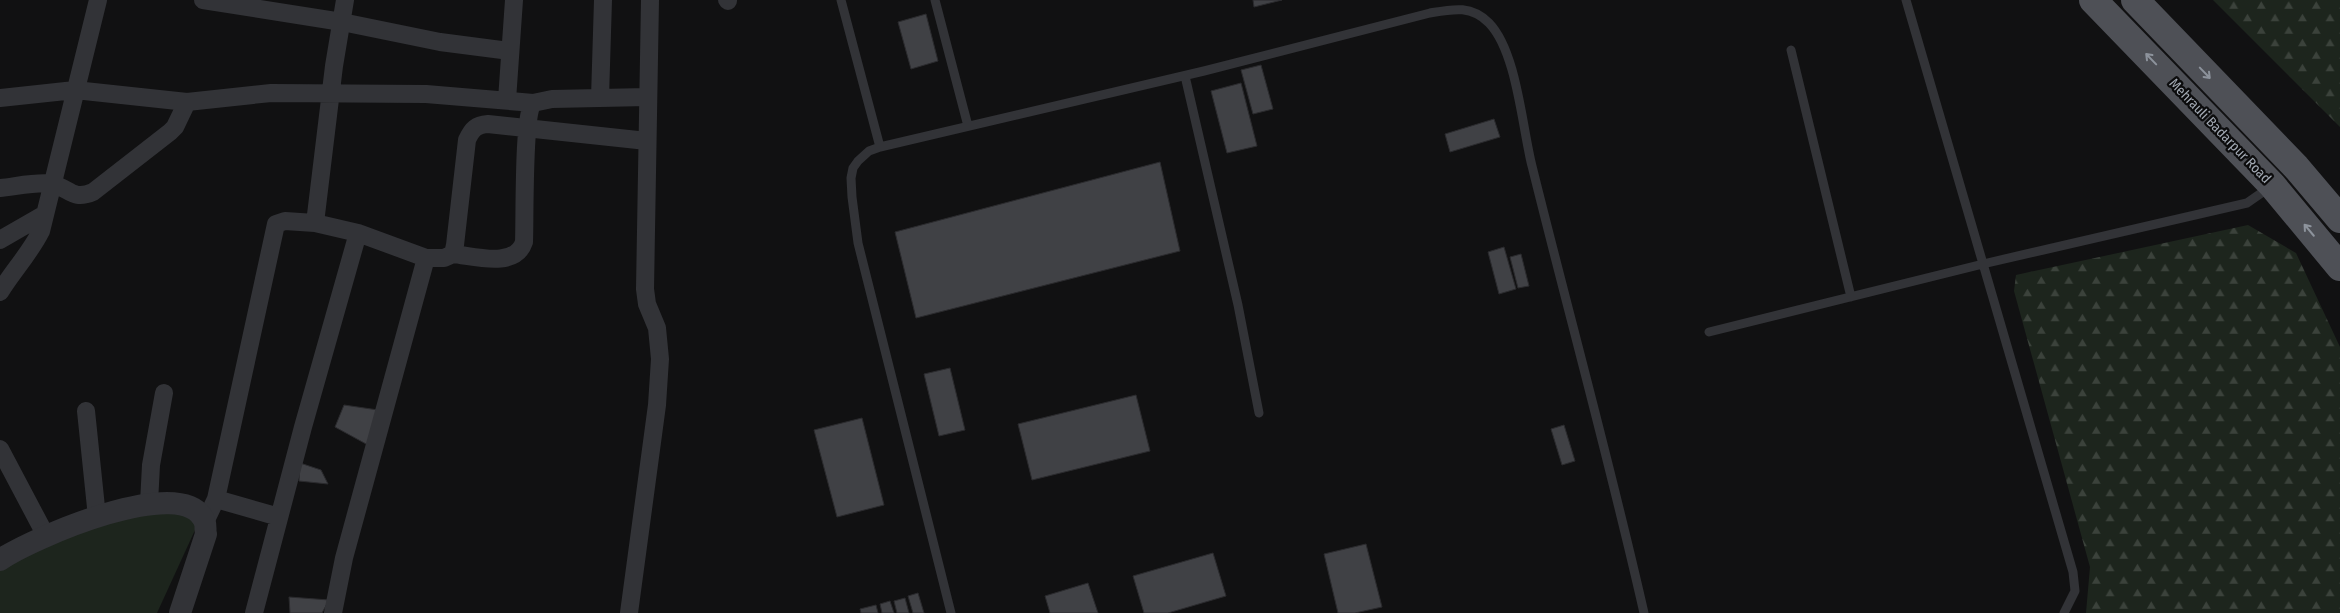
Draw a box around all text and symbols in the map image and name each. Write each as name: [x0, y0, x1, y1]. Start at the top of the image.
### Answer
one-way arrow: [2145, 54, 2157, 66]
one-way arrow: [2199, 67, 2212, 79]
street label: Mehrauli Badarpur Road: [2166, 75, 2274, 187]
one-way arrow: [2303, 223, 2314, 236]

